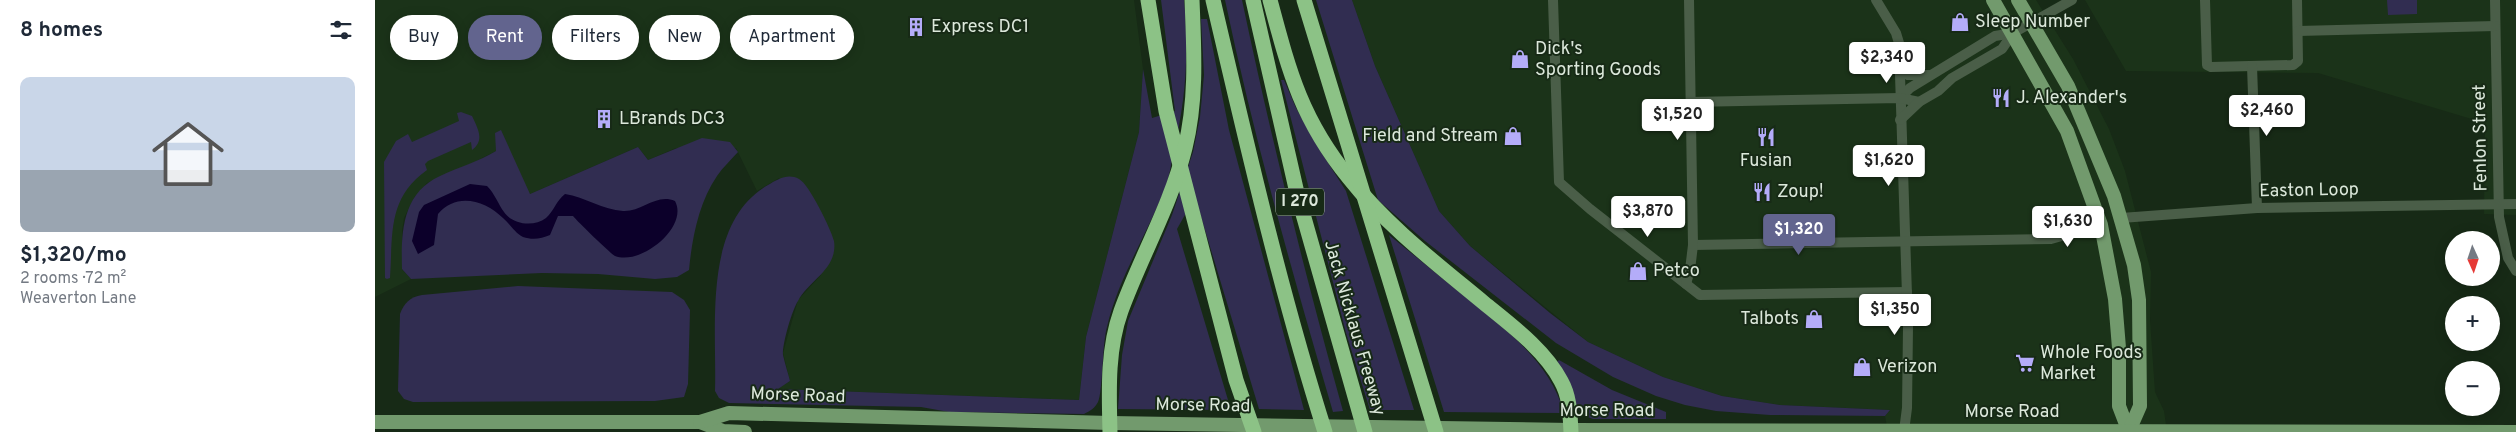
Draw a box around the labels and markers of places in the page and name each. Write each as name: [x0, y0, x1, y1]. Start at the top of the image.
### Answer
shop icon: Sleep Number: [1949, 11, 1971, 33]
place label: Sleep Number: [1975, 11, 2090, 34]
building icon: Express DC1: [905, 16, 927, 38]
place label: Express DC1: [931, 16, 1029, 39]
place label: Dick's Sporting Goods: [1535, 38, 1661, 82]
pin: $2,340: [1846, 42, 1928, 84]
shop icon: Dick's Sporting Goods: [1509, 48, 1531, 70]
restaurant icon: J. Alexander's: [1990, 87, 2012, 109]
place label: J. Alexander's: [2016, 87, 2127, 110]
pin: $2,460: [2226, 94, 2308, 137]
pin: $1,520: [1637, 98, 1719, 141]
building icon: LBrands DC3: [593, 108, 615, 130]
place label: LBrands DC3: [619, 108, 725, 131]
place label: Field and Stream: [1362, 125, 1498, 148]
shop icon: Field and Stream: [1502, 125, 1524, 147]
restaurant icon: Fusian: [1755, 126, 1777, 148]
pin: $1,620: [1848, 144, 1930, 187]
place label: Fusian: [1740, 150, 1792, 173]
restaurant icon: Zoup!: [1751, 181, 1773, 203]
place label: Zoup!: [1777, 181, 1824, 204]
pin: $3,870: [1607, 196, 1689, 238]
pin: $1,630: [2027, 206, 2109, 248]
pin: $1,320: [1758, 214, 1840, 256]
shop icon: Petco: [1627, 260, 1649, 282]
place label: Petco: [1653, 260, 1700, 283]
pin: $1,350: [1854, 294, 1936, 336]
place label: Talbots: [1740, 308, 1799, 331]
shop icon: Talbots: [1803, 308, 1825, 330]
place label: Whole Foods Market: [2040, 342, 2142, 386]
supermarket icon: Whole Foods Market: [2014, 352, 2036, 374]
shop icon: Verizon: [1851, 356, 1873, 378]
place label: Verizon: [1877, 356, 1937, 379]

